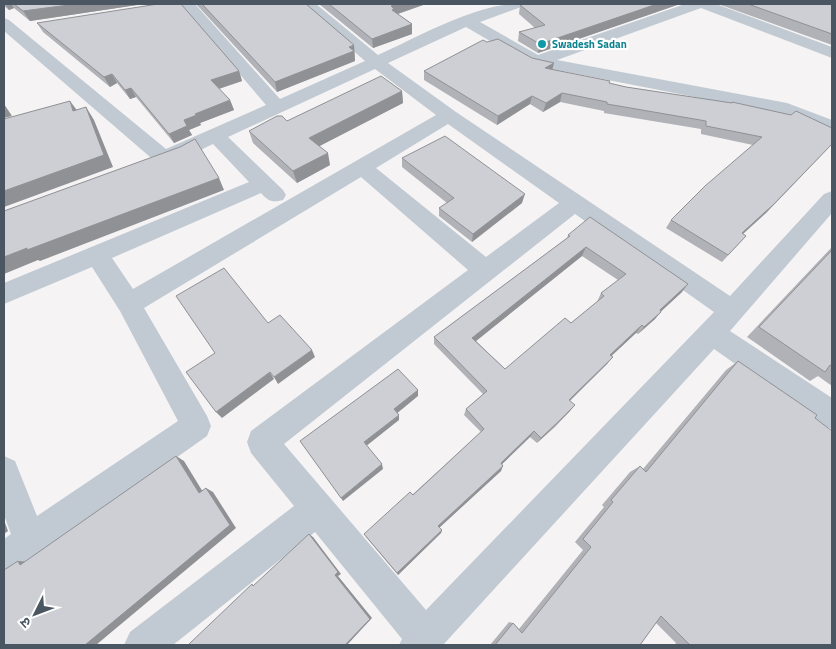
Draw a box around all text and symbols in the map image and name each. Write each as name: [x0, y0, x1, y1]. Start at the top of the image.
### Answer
place label: Swadesh Sadan: [552, 36, 627, 52]
marker: Swadesh Sadan: [536, 38, 548, 50]
north arrow: [10, 589, 60, 639]
text: उ: [14, 612, 36, 633]

